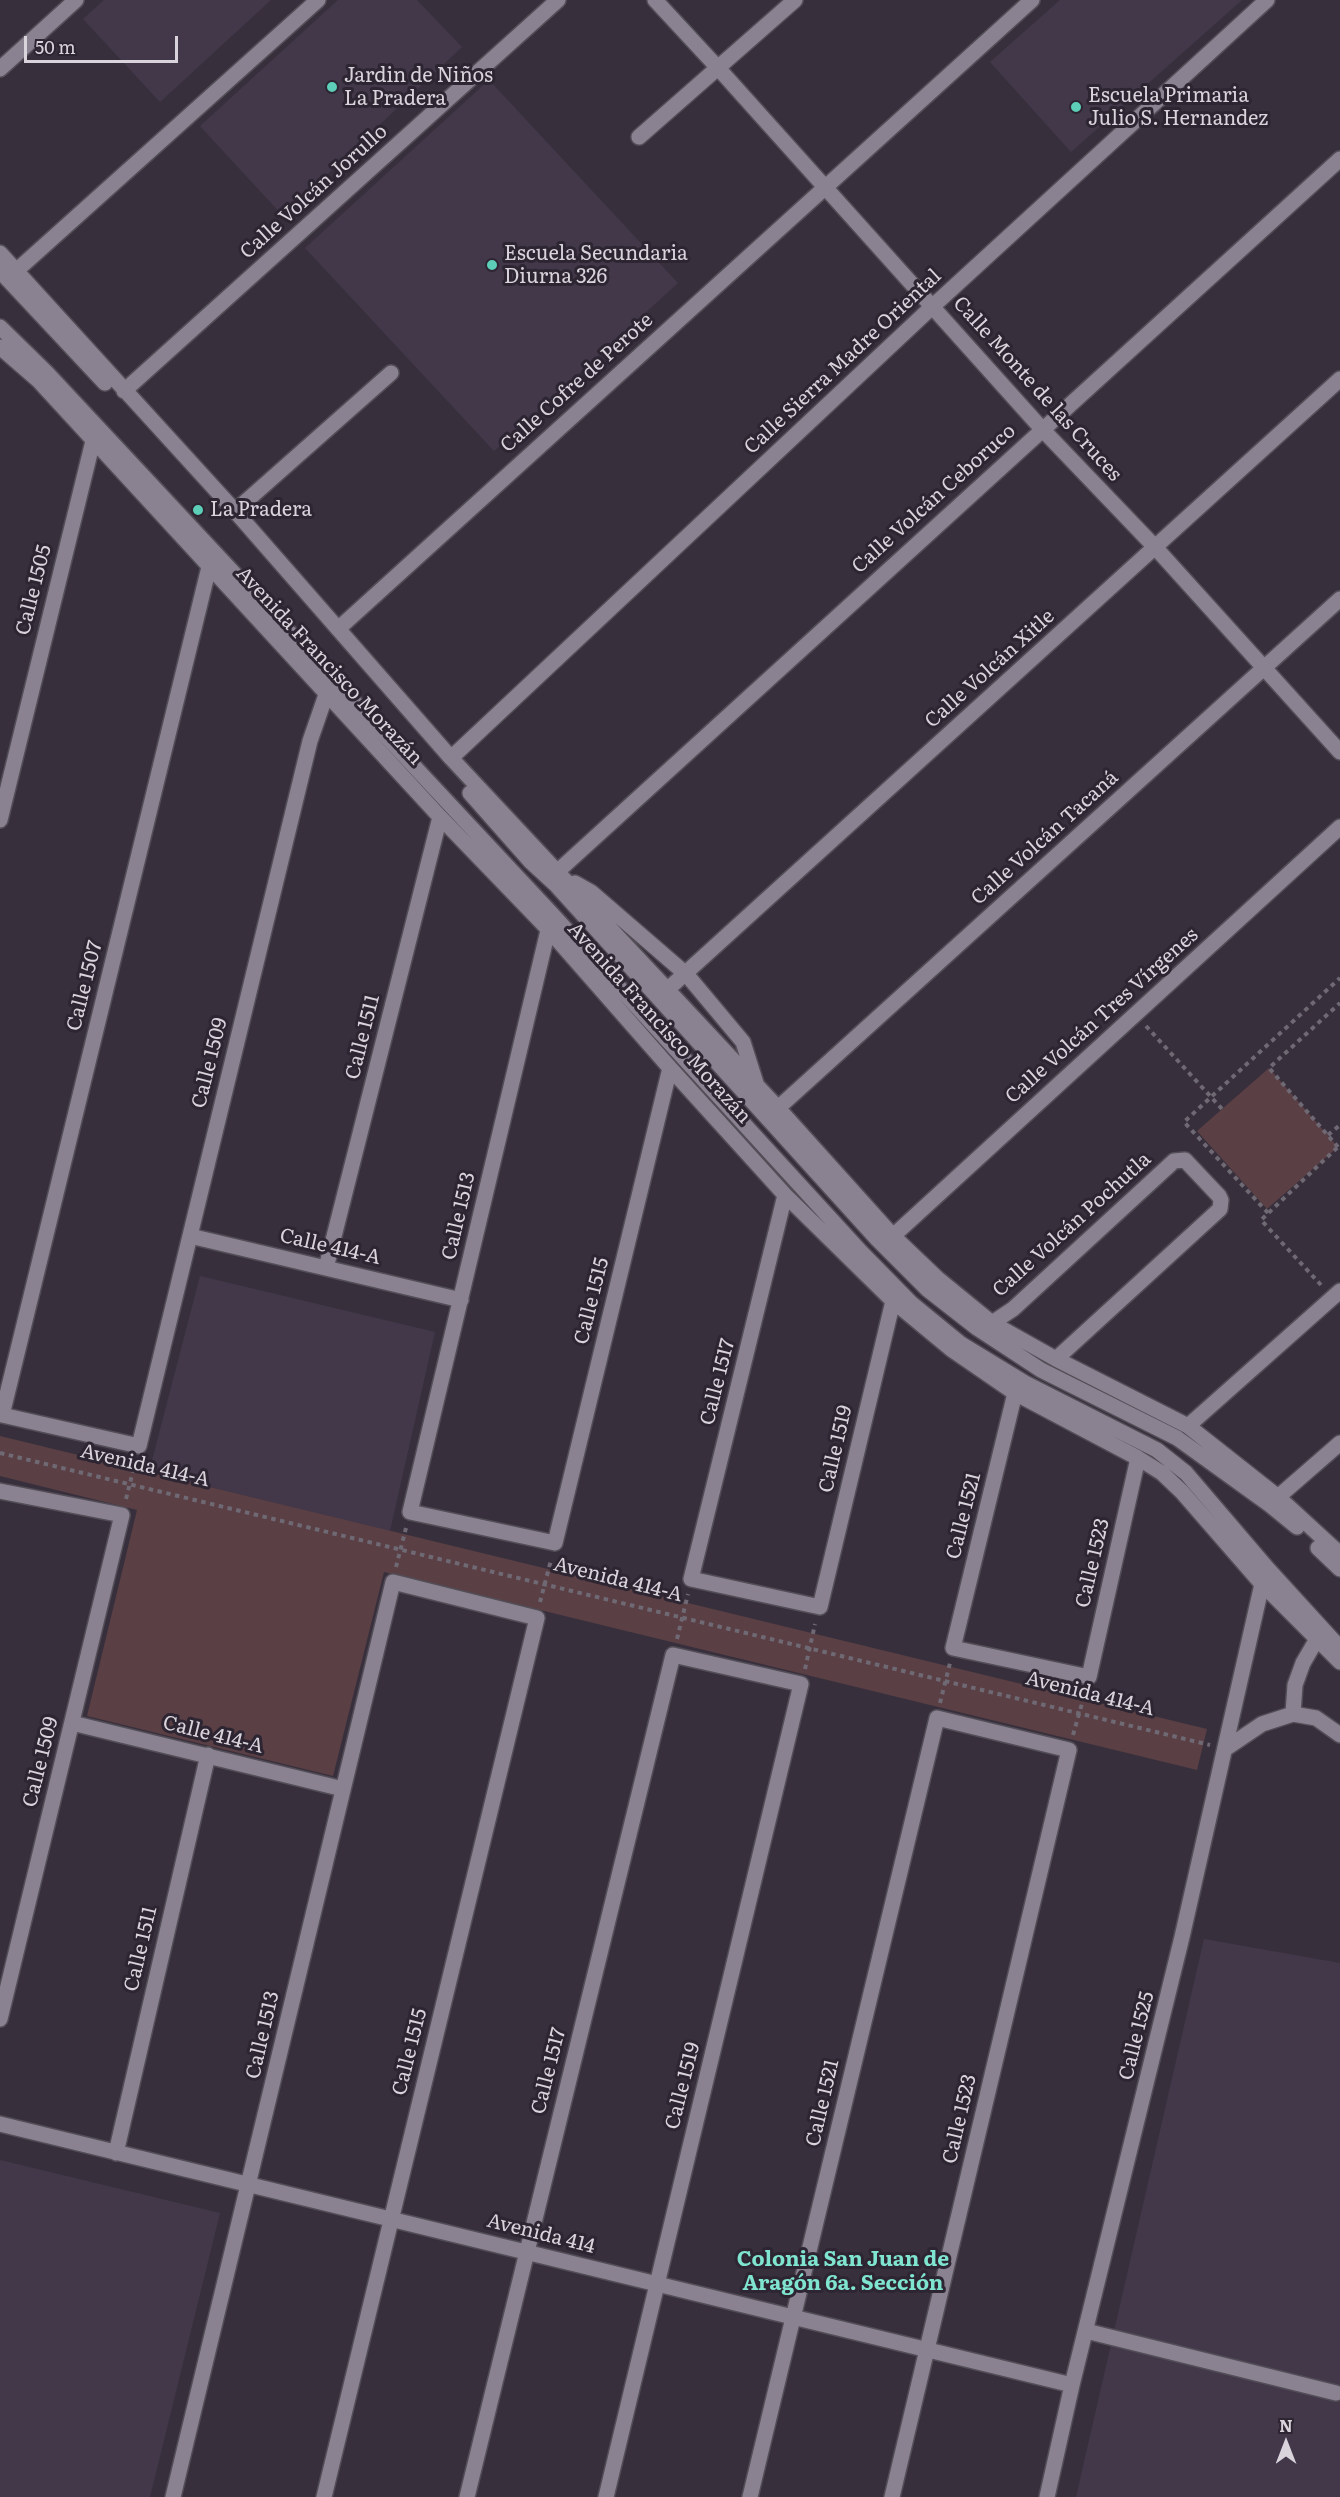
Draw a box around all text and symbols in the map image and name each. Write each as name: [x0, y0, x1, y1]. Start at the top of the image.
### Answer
scale bar: [27, 24, 182, 62]
text: 50 m: [35, 33, 76, 60]
place label: Jardin de Niños La Pradera: [344, 64, 493, 111]
marker: Jardin de Niños La Pradera: [325, 80, 339, 94]
place label: Escuela Primaria Julio S. Hernandez: [1088, 84, 1268, 131]
marker: Escuela Primaria Julio S. Hernandez: [1069, 100, 1083, 114]
street label: Calle Volcán Jorullo: [236, 120, 392, 264]
place label: Escuela Secundaria Diurna 326: [504, 242, 688, 289]
marker: Escuela Secundaria Diurna 326: [485, 258, 499, 272]
street label: Calle Sierra Madre Oriental: [740, 264, 946, 460]
street label: Calle Monte de las Cruces: [948, 292, 1126, 486]
street label: Calle Cofre de Perote: [496, 308, 658, 458]
street label: Calle Volcán Ceboruco: [847, 419, 1021, 579]
place label: La Pradera: [210, 498, 312, 522]
marker: La Pradera: [191, 503, 205, 517]
street label: Calle 1505: [11, 542, 57, 638]
street label: Avenida Francisco Morazán: [231, 562, 427, 770]
street label: Calle Volcán Xitle: [920, 605, 1060, 733]
street label: Calle Volcán Tacaná: [967, 766, 1123, 910]
street label: Avenida Francisco Morazán: [562, 917, 756, 1129]
street label: Calle Volcán Tres Vírgenes: [1001, 923, 1203, 1109]
street label: Calle 1507: [62, 938, 108, 1034]
street label: Calle 1511: [341, 992, 385, 1082]
street label: Calle 1509: [187, 1015, 233, 1111]
street label: Calle Volcán Pochutla: [988, 1148, 1156, 1302]
street label: Calle 1513: [437, 1170, 481, 1262]
street label: Calle 414-A: [277, 1224, 383, 1270]
street label: Calle 1515: [570, 1255, 614, 1347]
street label: Calle 1517: [696, 1336, 740, 1428]
street label: Calle 1519: [814, 1403, 858, 1495]
street label: Avenida 414-A: [78, 1439, 212, 1493]
street label: Calle 1521: [942, 1470, 986, 1562]
street label: Calle 1523: [1071, 1516, 1115, 1610]
street label: Avenida 414-A: [551, 1552, 685, 1608]
street label: Avenida 414-A: [1023, 1666, 1157, 1722]
street label: Calle 414-A: [160, 1711, 266, 1759]
street label: Calle 1509: [18, 1714, 64, 1810]
street label: Calle 1511: [120, 1904, 162, 1994]
street label: Calle 1513: [241, 1989, 285, 2081]
street label: Calle 1525: [1114, 1989, 1160, 2083]
street label: Calle 1515: [388, 2006, 432, 2098]
street label: Calle 1517: [527, 2025, 571, 2117]
street label: Calle 1519: [661, 2040, 705, 2132]
street label: Calle 1521: [801, 2057, 845, 2149]
street label: Calle 1523: [938, 2072, 982, 2166]
street label: Avenida 414: [484, 2209, 598, 2259]
district label: Colonia San Juan de Aragón 6a. Sección: [737, 2247, 949, 2297]
north arrow: [1256, 2413, 1316, 2473]
text: N: [1279, 2413, 1293, 2437]

